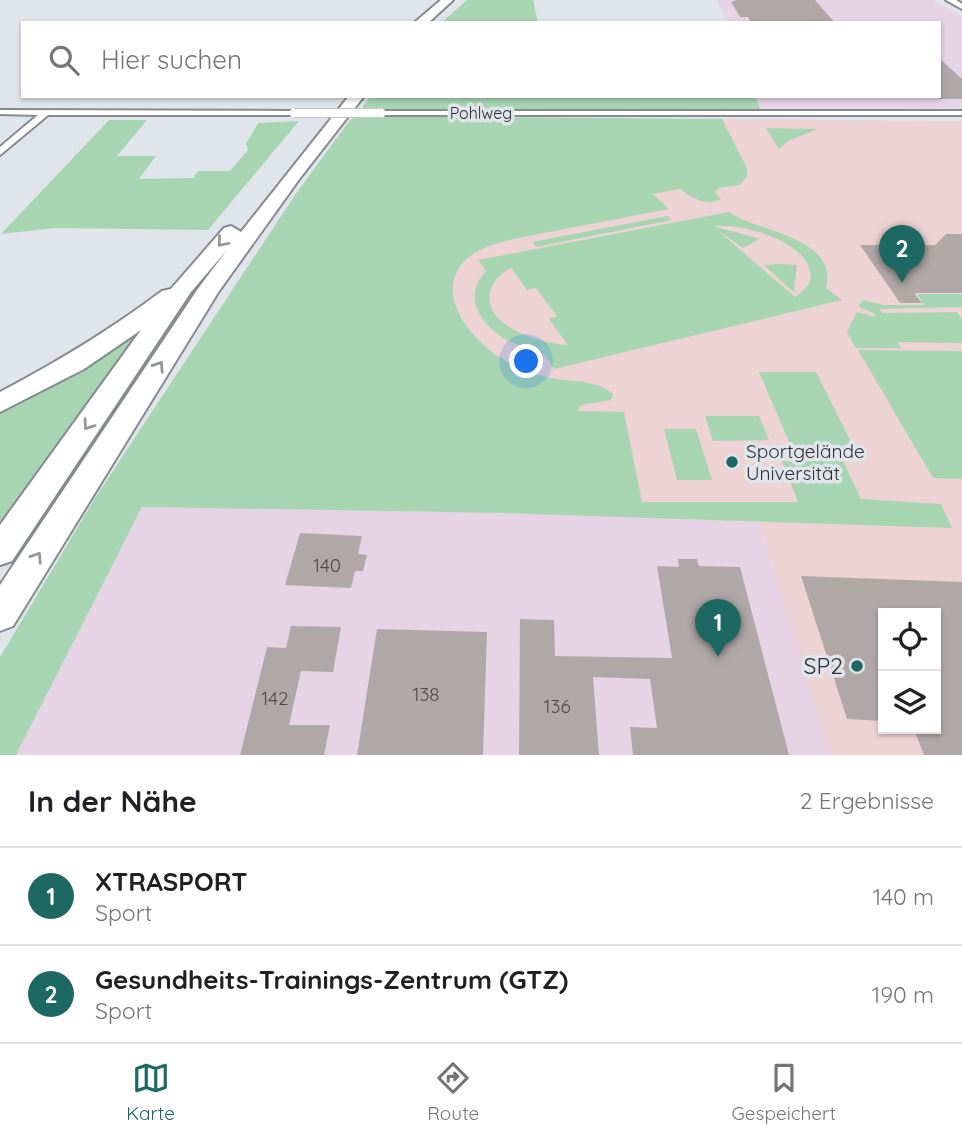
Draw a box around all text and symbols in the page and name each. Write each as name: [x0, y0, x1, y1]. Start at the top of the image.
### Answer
search box: [21, 21, 941, 98]
icon: search: [45, 41, 83, 79]
text: Hier suchen: [101, 43, 242, 76]
street label: Pohlweg: [450, 103, 512, 123]
pin: 2: [879, 225, 925, 283]
one-way arrow: [218, 234, 230, 247]
your location: [509, 344, 543, 378]
one-way arrow: [151, 360, 164, 373]
one-way arrow: [84, 417, 96, 430]
place label: Sportgelände Universität: [746, 439, 865, 485]
marker: Sportgelände Universität: [724, 454, 740, 470]
one-way arrow: [28, 552, 41, 565]
house number: 140: [313, 553, 341, 577]
pin: 1: [695, 599, 741, 657]
map controls: [878, 608, 941, 734]
button: locate: [878, 608, 941, 671]
place label: SP2: [804, 651, 843, 680]
marker: SP2: [849, 658, 865, 674]
button: layers: [878, 671, 941, 734]
house number: 138: [412, 682, 440, 706]
house number: 142: [261, 686, 289, 710]
house number: 136: [543, 694, 571, 718]
text: In der Nähe: [28, 782, 197, 820]
text: 2 Ergebnisse: [800, 786, 934, 815]
text: XTRASPORT: [95, 865, 247, 898]
text: 1: [47, 882, 55, 911]
text: 140 m: [873, 882, 934, 911]
text: Sport: [95, 898, 152, 927]
text: Gesundheits-Trainings-Zentrum (GTZ): [95, 963, 568, 996]
text: 2: [44, 980, 58, 1009]
text: 190 m: [872, 980, 934, 1009]
text: Sport: [95, 996, 152, 1025]
tab: Karte: [126, 1059, 175, 1125]
tab: Route: [427, 1059, 479, 1125]
tab: Gespeichert: [732, 1059, 836, 1125]

